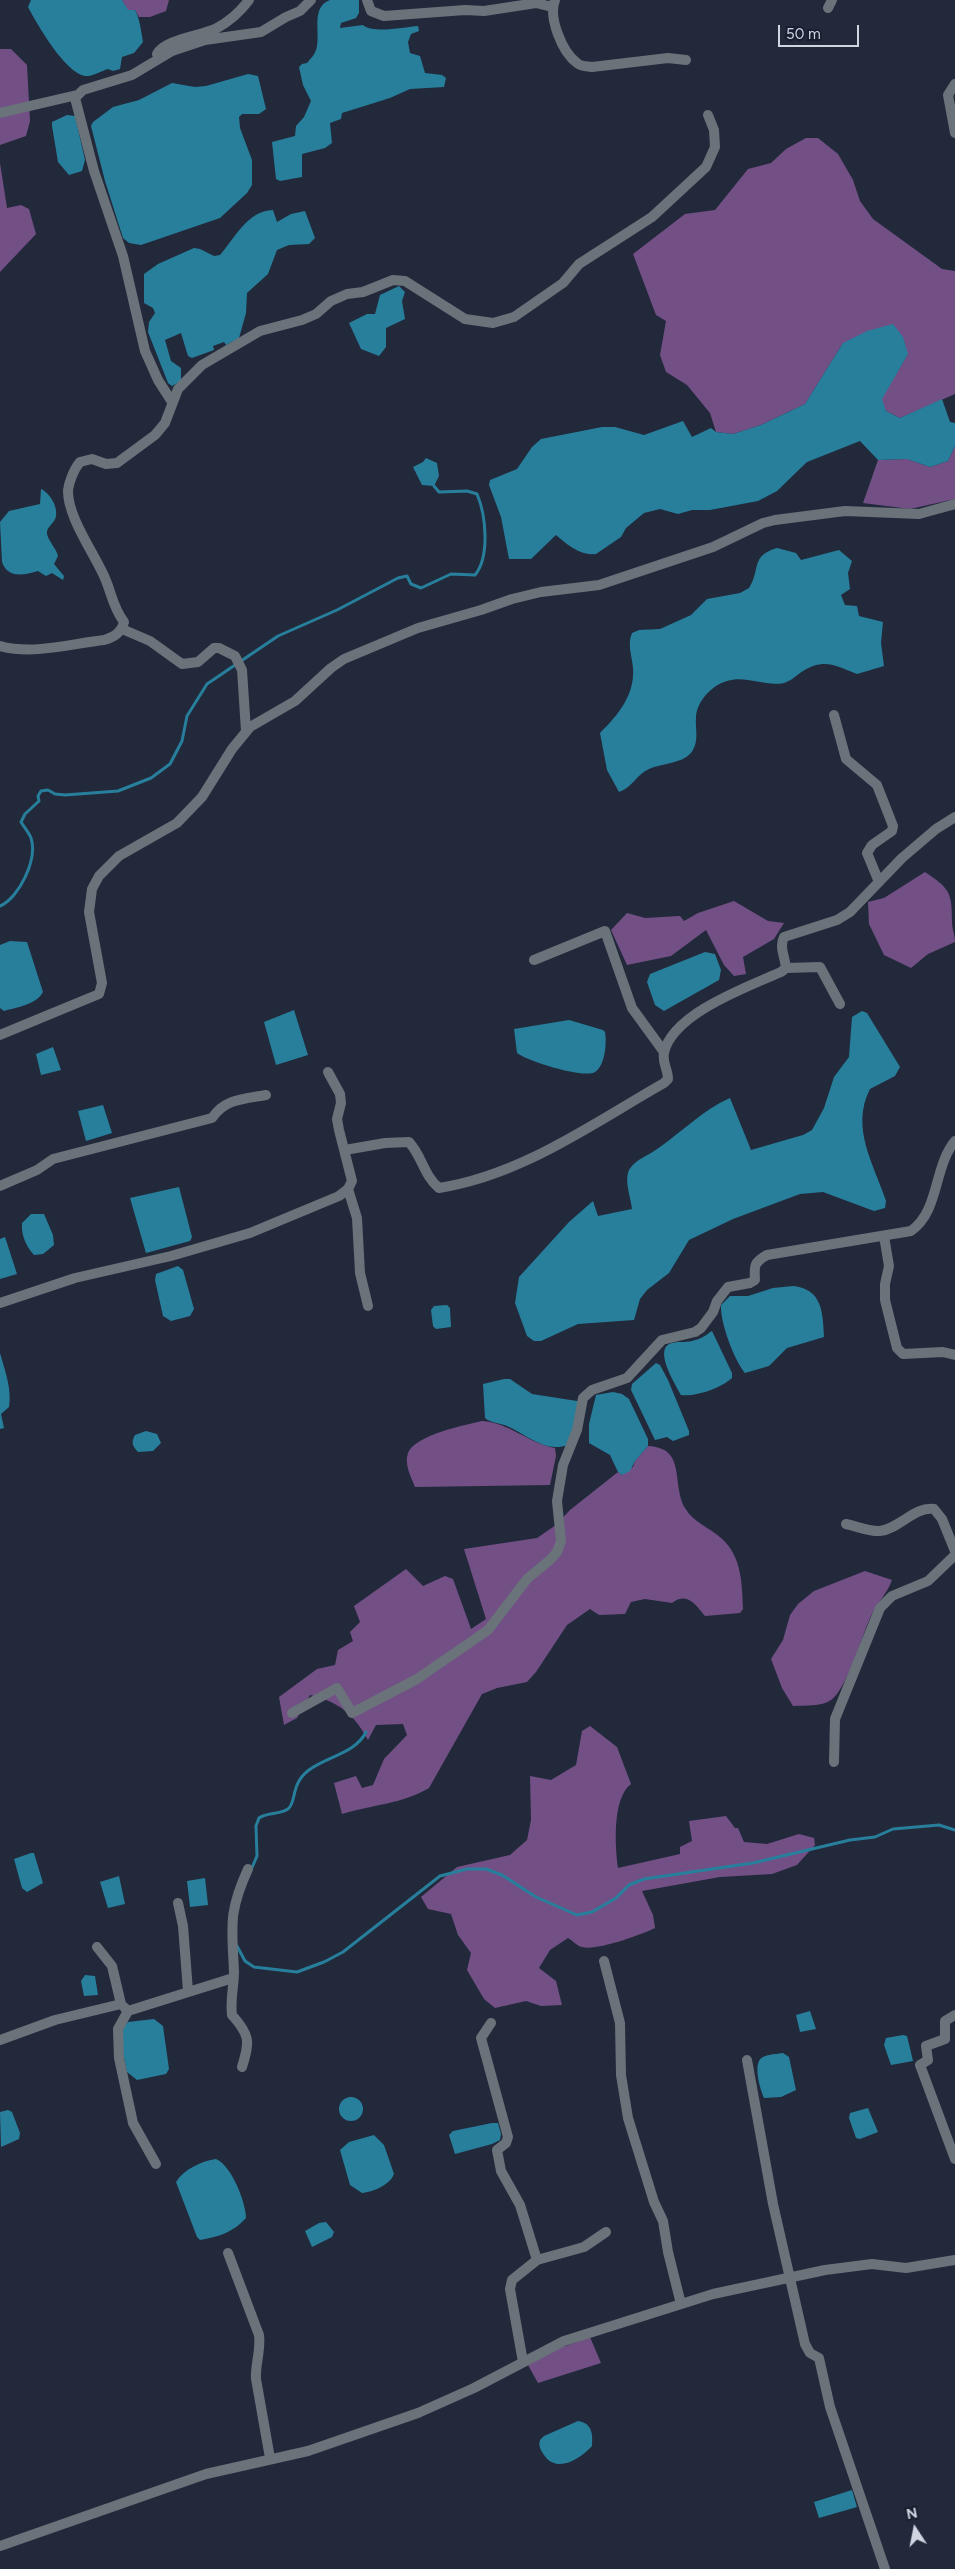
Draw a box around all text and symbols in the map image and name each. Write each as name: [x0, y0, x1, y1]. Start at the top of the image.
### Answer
scale bar: [780, 15, 861, 47]
text: 50 m: [786, 25, 821, 43]
north arrow: [890, 2504, 940, 2554]
text: N: [905, 2504, 919, 2523]

